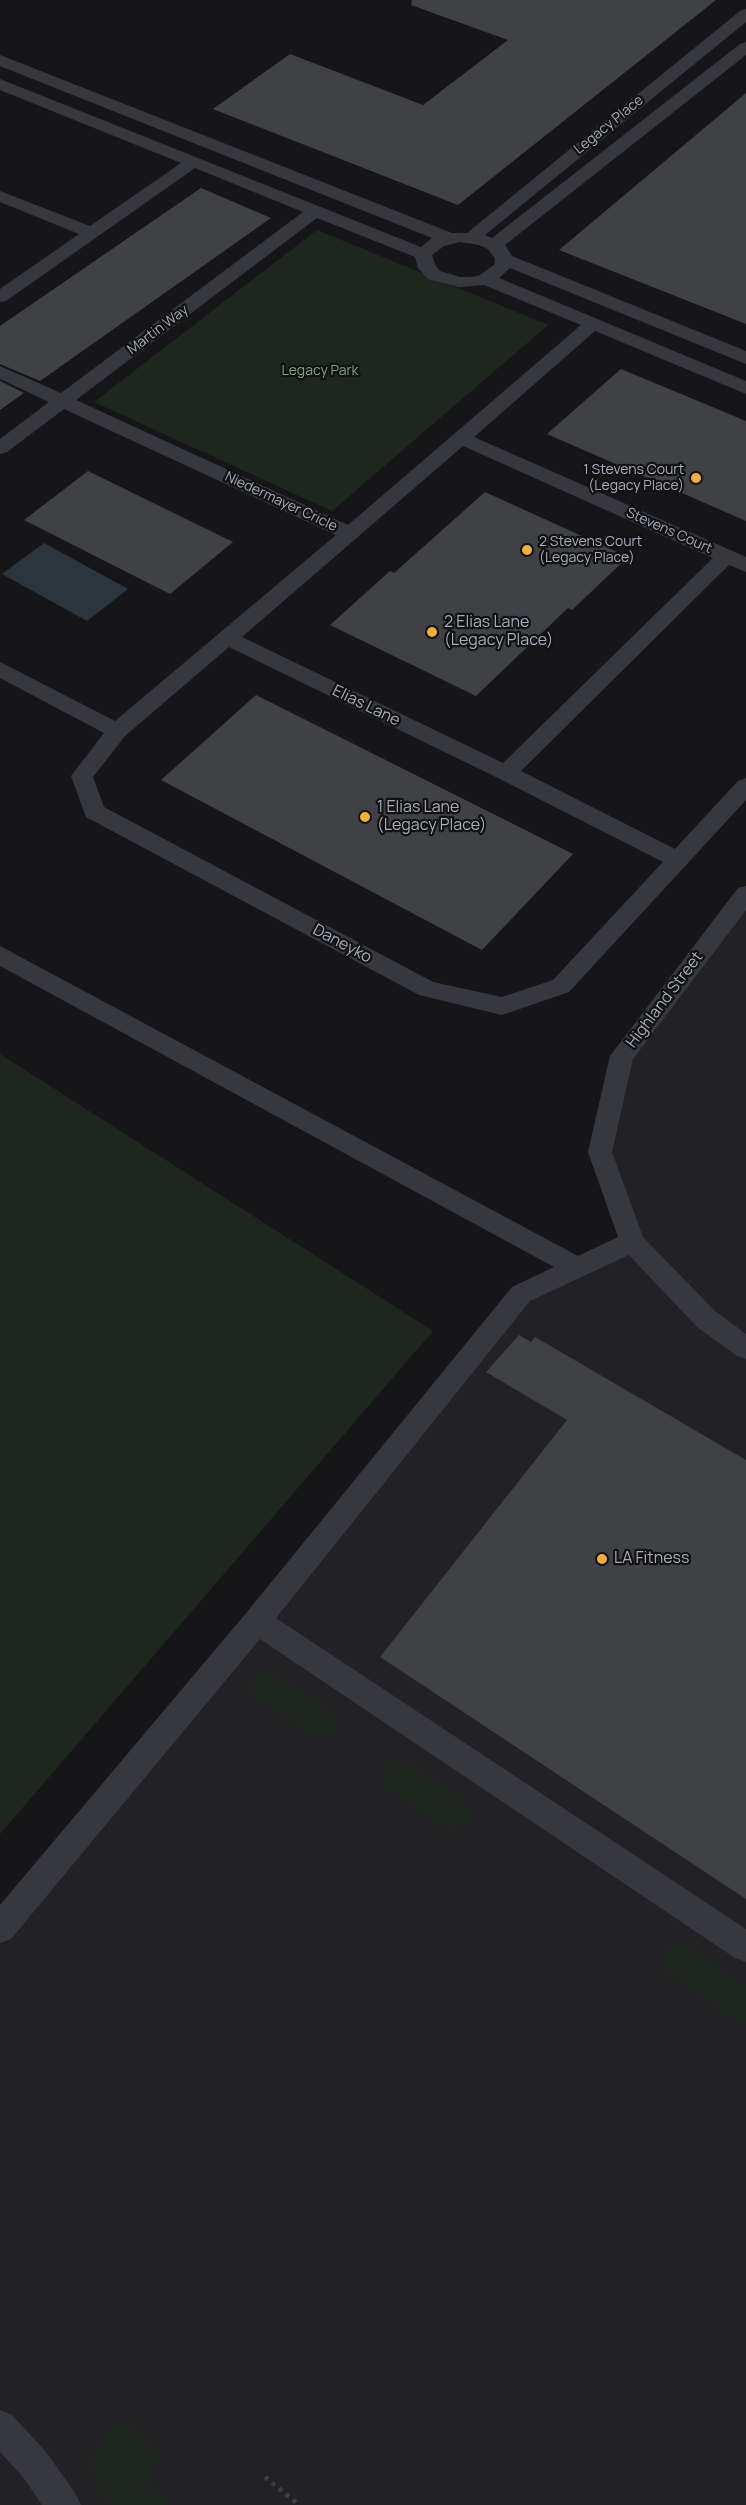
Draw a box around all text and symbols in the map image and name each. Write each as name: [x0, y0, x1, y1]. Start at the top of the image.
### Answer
street label: Legacy Place: [571, 92, 647, 158]
street label: Martin Way: [124, 302, 192, 358]
park label: Legacy Park: [282, 363, 358, 379]
place label: 1 Stevens Court (Legacy Place): [583, 462, 684, 494]
street label: Niedermayer Cricle: [222, 469, 340, 535]
marker: 1 Stevens Court (Legacy Place): [689, 471, 703, 485]
street label: Stevens Court: [623, 505, 715, 557]
place label: 2 Stevens Court (Legacy Place): [539, 534, 642, 566]
marker: 2 Stevens Court (Legacy Place): [520, 543, 534, 557]
place label: 2 Elias Lane (Legacy Place): [444, 613, 553, 651]
marker: 2 Elias Lane (Legacy Place): [425, 625, 439, 639]
street label: Elias Lane: [329, 681, 403, 731]
place label: 1 Elias Lane (Legacy Place): [377, 798, 486, 836]
marker: 1 Elias Lane (Legacy Place): [358, 810, 372, 824]
street label: Daneyko: [309, 921, 375, 967]
street label: Highland Street: [623, 948, 707, 1052]
place label: LA Fitness: [614, 1549, 689, 1569]
marker: LA Fitness: [595, 1552, 609, 1566]

